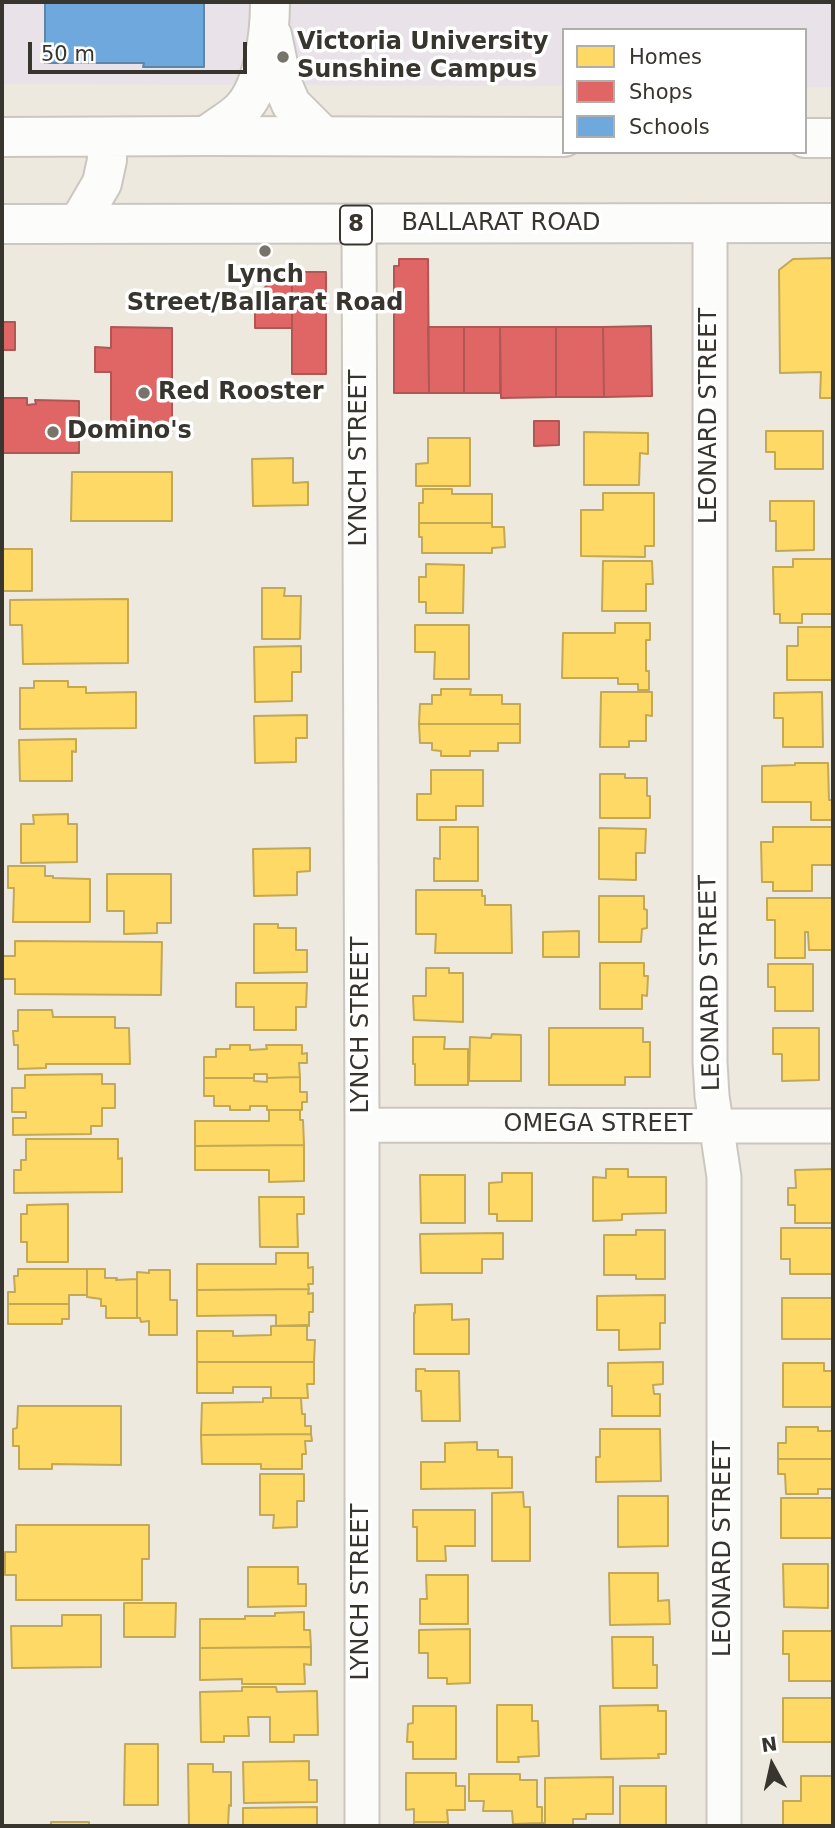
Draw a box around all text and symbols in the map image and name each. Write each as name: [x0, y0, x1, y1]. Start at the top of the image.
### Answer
scale bar: [32, 28, 250, 72]
legend: [562, 28, 807, 154]
place label: Victoria University Sunshine Campus: [297, 29, 548, 85]
text: 50 m: [41, 42, 95, 66]
text: Homes: [629, 45, 702, 69]
marker: Victoria University Sunshine Campus: [275, 49, 291, 65]
text: Shops: [629, 80, 693, 104]
text: Schools: [629, 115, 710, 139]
road number: 8: [340, 206, 372, 244]
street label: BALLARAT ROAD: [401, 210, 601, 238]
marker: Lynch Street/Ballarat Road: [257, 243, 273, 259]
place label: Lynch Street/Ballarat Road: [127, 262, 403, 318]
street label: LEONARD STREET: [696, 308, 724, 524]
street label: LYNCH STREET: [346, 370, 374, 546]
place label: Red Rooster: [158, 379, 324, 407]
marker: Red Rooster: [136, 385, 152, 401]
place label: Domino's: [67, 418, 192, 446]
marker: Domino's: [45, 424, 61, 440]
street label: LEONARD STREET: [695, 875, 727, 1091]
street label: LYNCH STREET: [348, 937, 376, 1113]
street label: OMEGA STREET: [504, 1111, 692, 1139]
street label: LEONARD STREET: [710, 1441, 738, 1657]
street label: LYNCH STREET: [348, 1504, 376, 1680]
north arrow: [737, 1730, 807, 1800]
text: N: [760, 1732, 778, 1756]

